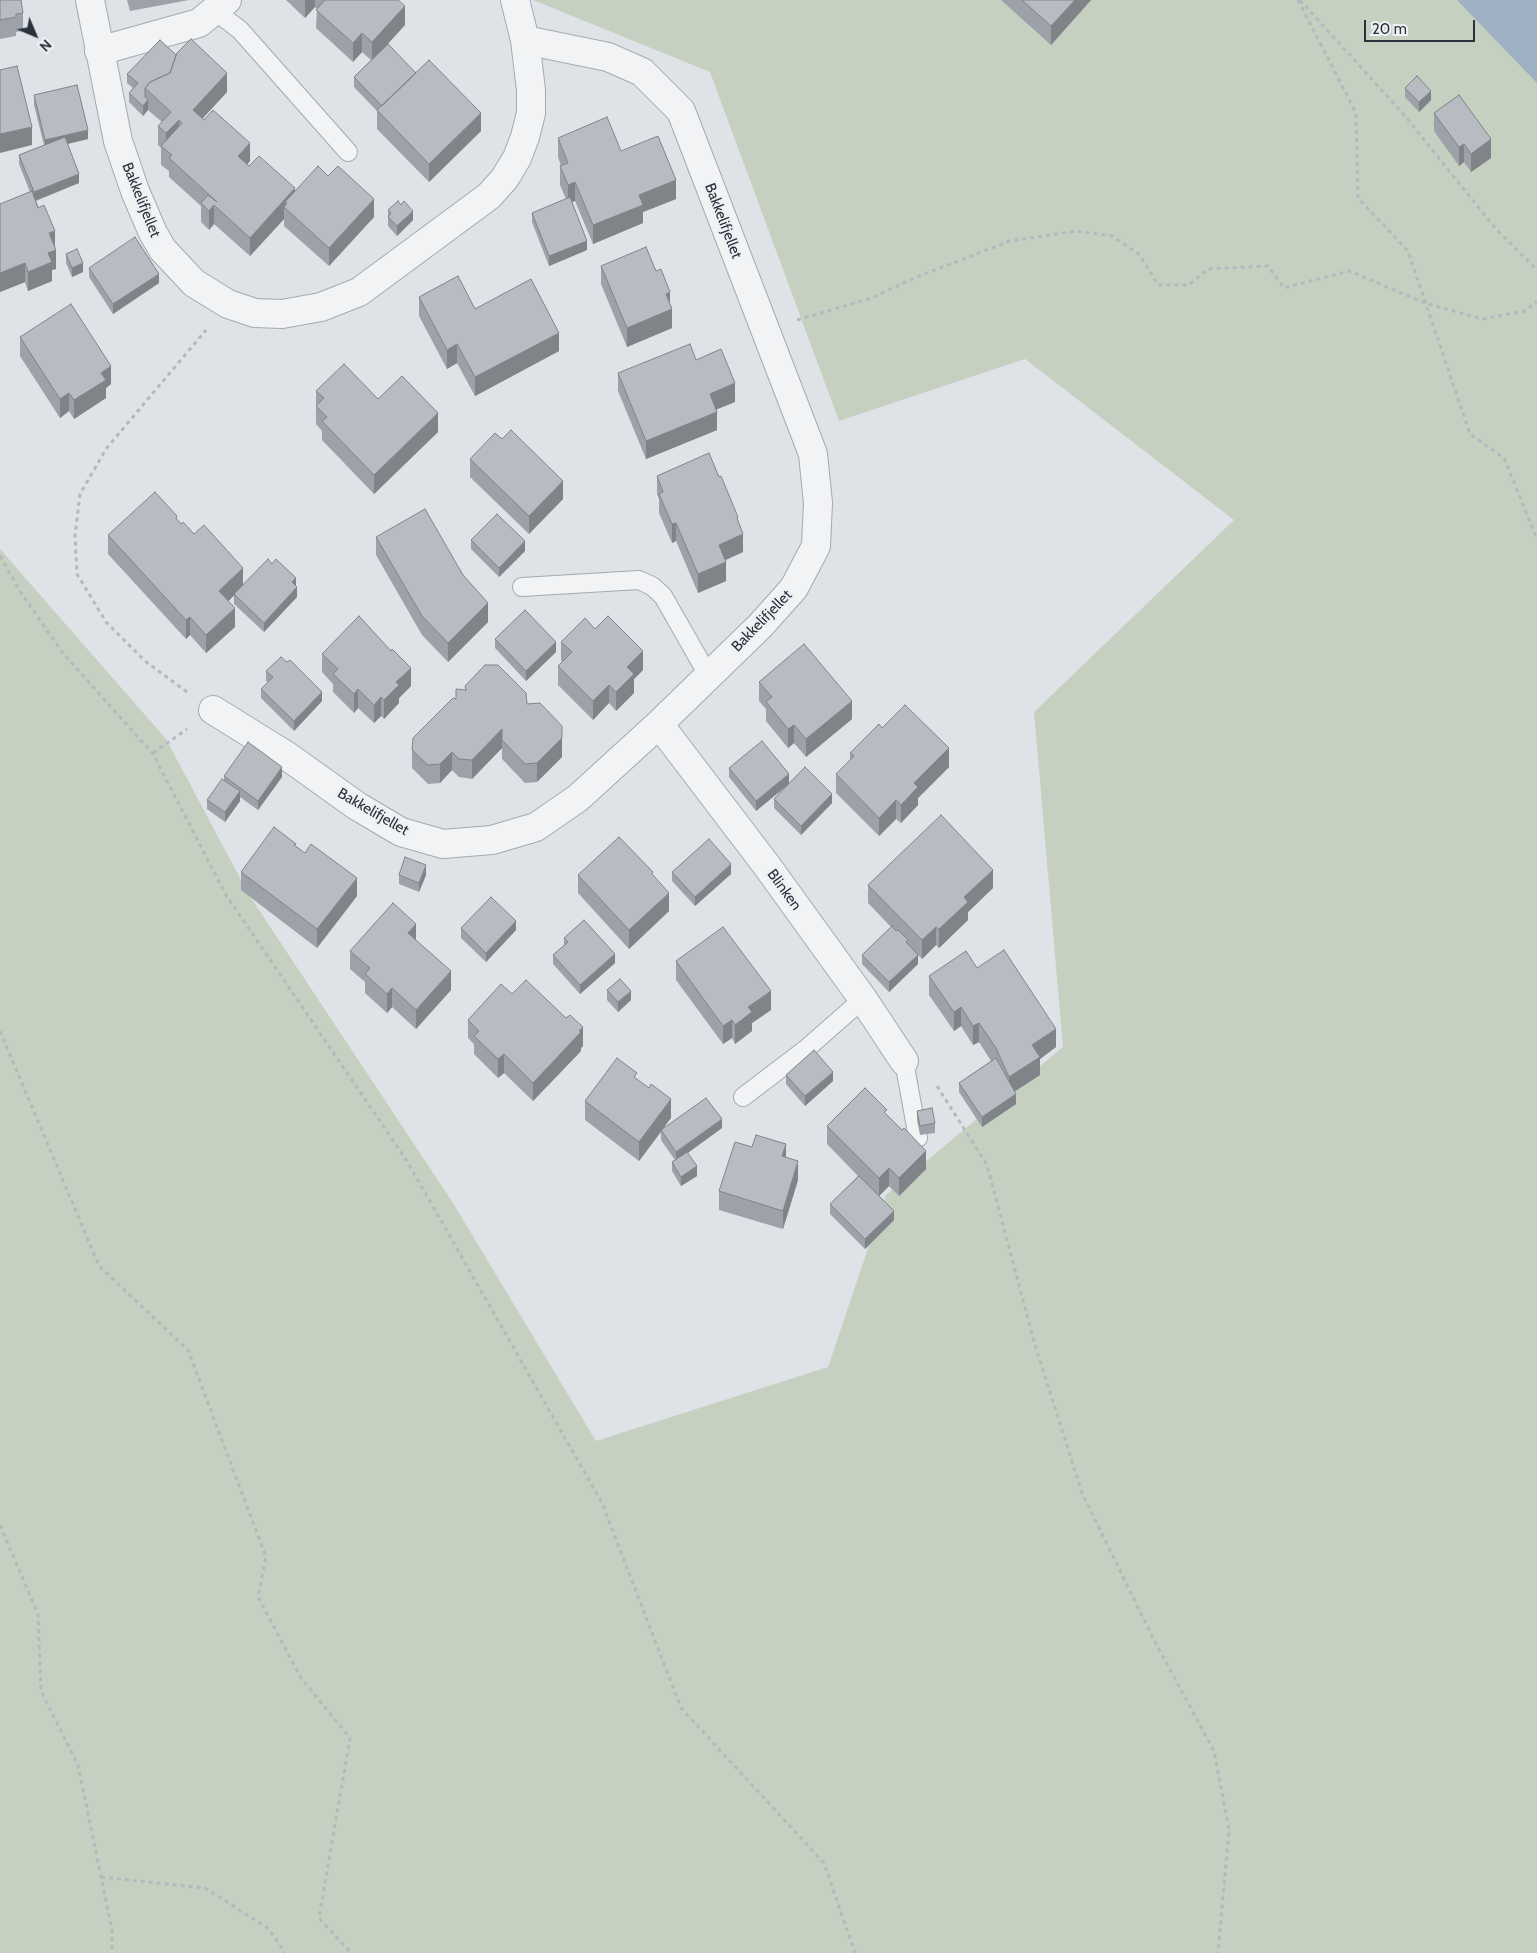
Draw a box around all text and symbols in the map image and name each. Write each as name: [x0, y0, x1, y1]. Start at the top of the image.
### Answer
north arrow: [10, 10, 60, 60]
scale bar: [1367, 10, 1478, 42]
text: 20 m: [1372, 20, 1407, 38]
text: N: [36, 36, 55, 55]
street label: Bakkelifjellet: [118, 160, 164, 240]
street label: Bakkelifjellet: [700, 181, 746, 261]
street label: Bakkelifjellet: [728, 586, 796, 656]
street label: Bakkelifjellet: [334, 784, 412, 840]
street label: Blinken: [763, 866, 805, 914]

